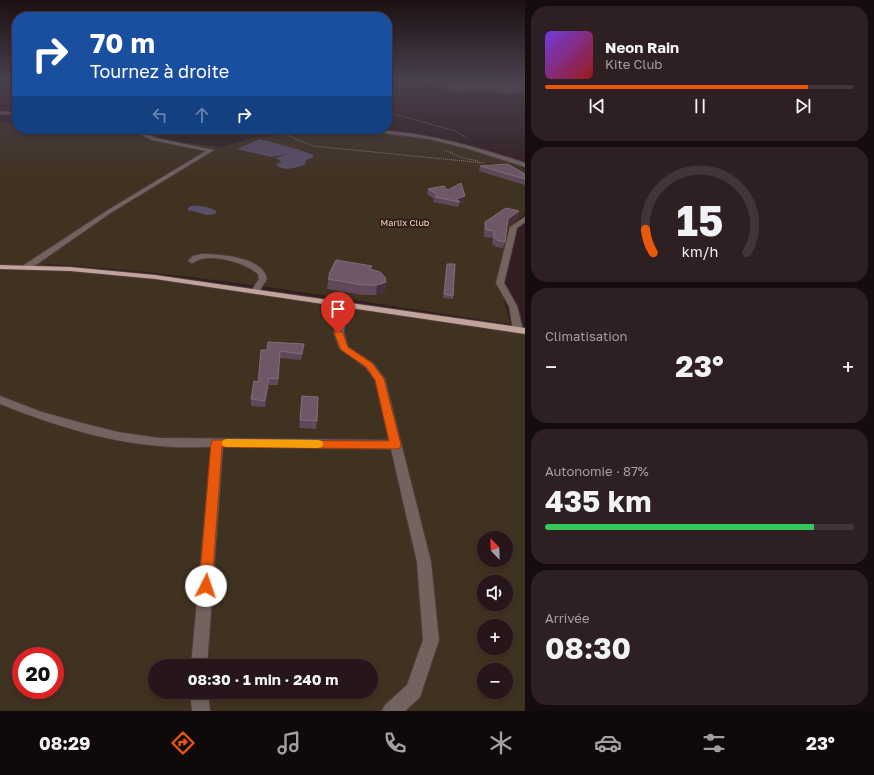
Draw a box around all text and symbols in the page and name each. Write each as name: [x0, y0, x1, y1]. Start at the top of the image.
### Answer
text: 70 m: [90, 26, 155, 59]
icon: right: [24, 28, 76, 80]
text: Neon Rain: [605, 38, 679, 56]
text: Kite Club: [605, 56, 662, 72]
text: Tournez à droite: [90, 60, 229, 82]
icon: previous: [586, 95, 608, 117]
icon: pause: [689, 95, 711, 117]
icon: next: [792, 95, 814, 117]
icon: left: [149, 104, 171, 126]
icon: ahead: [191, 104, 213, 126]
icon: right: [233, 104, 255, 126]
text: 15: [676, 194, 723, 244]
park label: Marlix Club: [381, 217, 430, 228]
text: km/h: [681, 242, 718, 259]
pin: [321, 292, 355, 333]
icon: arrive: [327, 298, 349, 320]
text: Climatisation: [545, 328, 627, 344]
text: 23°: [675, 348, 724, 384]
text: −: [545, 353, 557, 380]
text: +: [842, 353, 854, 380]
text: Autonomie · 87%: [545, 463, 649, 479]
text: 435 km: [545, 483, 652, 519]
north arrow: [477, 531, 513, 567]
map controls: [477, 531, 513, 699]
position arrow: [185, 565, 227, 607]
button: sound: [477, 575, 513, 611]
text: Arrivée: [545, 610, 589, 626]
button: +: [477, 619, 513, 655]
text: 08:30: [545, 630, 631, 666]
speed limit sign: 20: [12, 647, 64, 699]
button: −: [477, 663, 513, 699]
text: 08:30 · 1 min · 240 m: [188, 670, 338, 688]
icon: directions: [169, 729, 197, 757]
icon: music: [275, 729, 303, 757]
icon: phone: [381, 729, 409, 757]
icon: climate: [487, 729, 515, 757]
icon: car: [594, 729, 622, 757]
icon: filters: [700, 729, 728, 757]
text: 08:29: [39, 732, 90, 754]
text: 23°: [806, 732, 835, 754]

